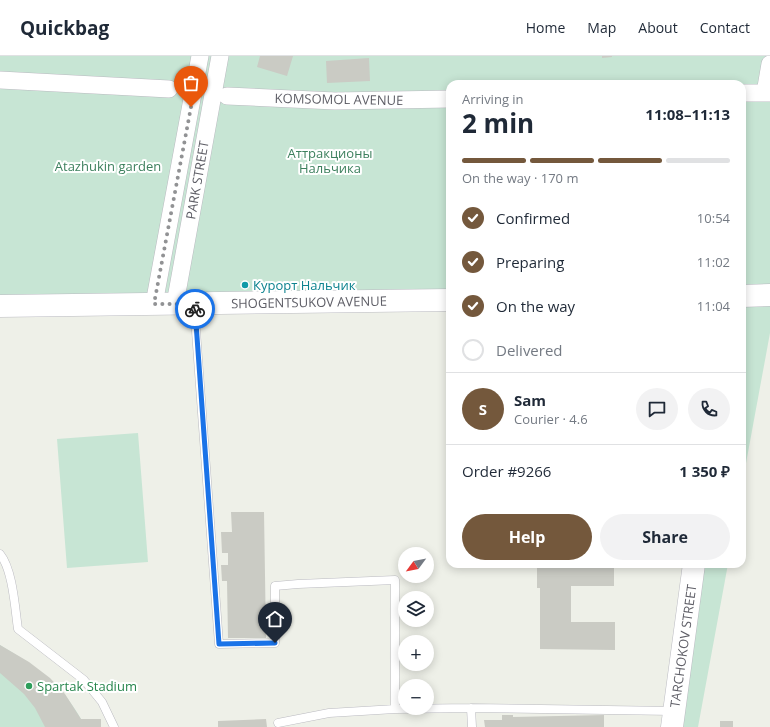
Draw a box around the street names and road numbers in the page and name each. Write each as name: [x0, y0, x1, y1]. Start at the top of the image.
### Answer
street label: KOMSOMOL AVENUE: [275, 89, 403, 109]
street label: PARK STREET: [181, 139, 213, 221]
street label: SHOGENTSUKOV AVENUE: [231, 292, 387, 312]
street label: TARCHOKOV STREET: [665, 582, 701, 709]

